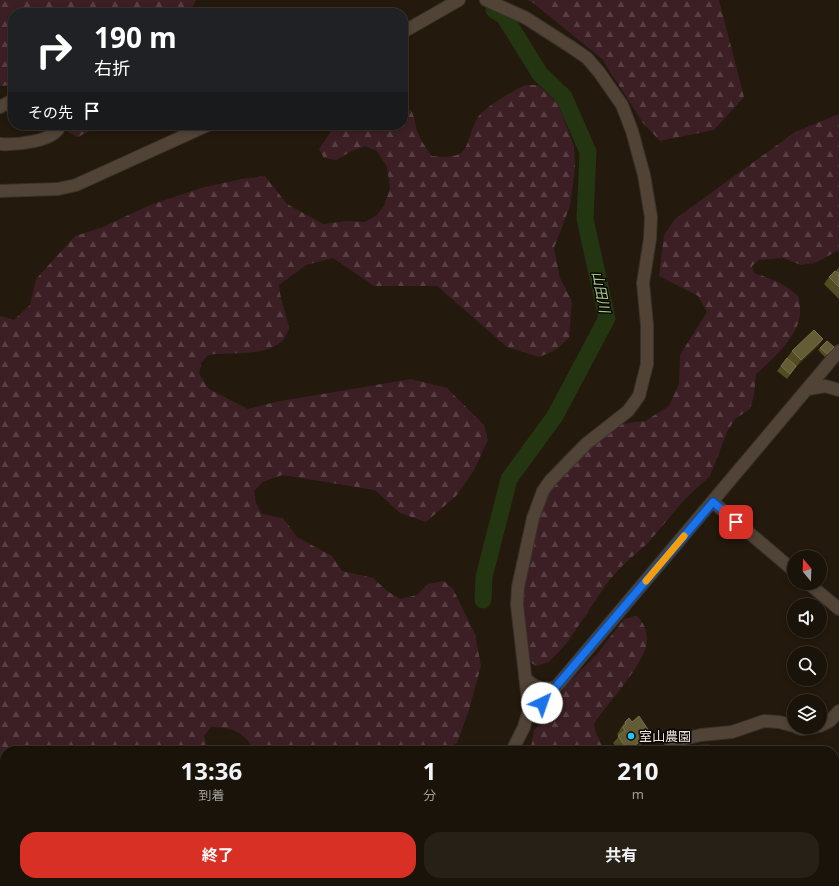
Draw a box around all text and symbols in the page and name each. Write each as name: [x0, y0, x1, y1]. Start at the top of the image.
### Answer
text: 190 m: [94, 18, 177, 56]
icon: right: [28, 24, 80, 76]
text: 右折: [94, 56, 130, 80]
icon: arrive: [81, 100, 103, 122]
text: その先: [28, 102, 73, 122]
water label: 山田川: [588, 269, 615, 316]
pin: [719, 505, 753, 539]
icon: arrive: [725, 511, 747, 533]
north arrow: [787, 550, 827, 590]
map controls: [787, 550, 827, 734]
button: sound: [787, 598, 827, 638]
button: search: [787, 646, 827, 686]
position arrow: [521, 682, 563, 724]
button: layers: [787, 694, 827, 734]
place label: 室山農園: [639, 727, 691, 745]
marker: 室山農園: [626, 731, 636, 741]
text: 13:36: [181, 754, 242, 787]
text: 1: [423, 754, 437, 787]
text: 210: [617, 754, 658, 787]
text: m: [632, 785, 644, 803]
text: 到着: [198, 786, 224, 804]
text: 分: [423, 786, 436, 804]
button: 終了: [20, 832, 416, 878]
button: 共有: [424, 832, 819, 878]

